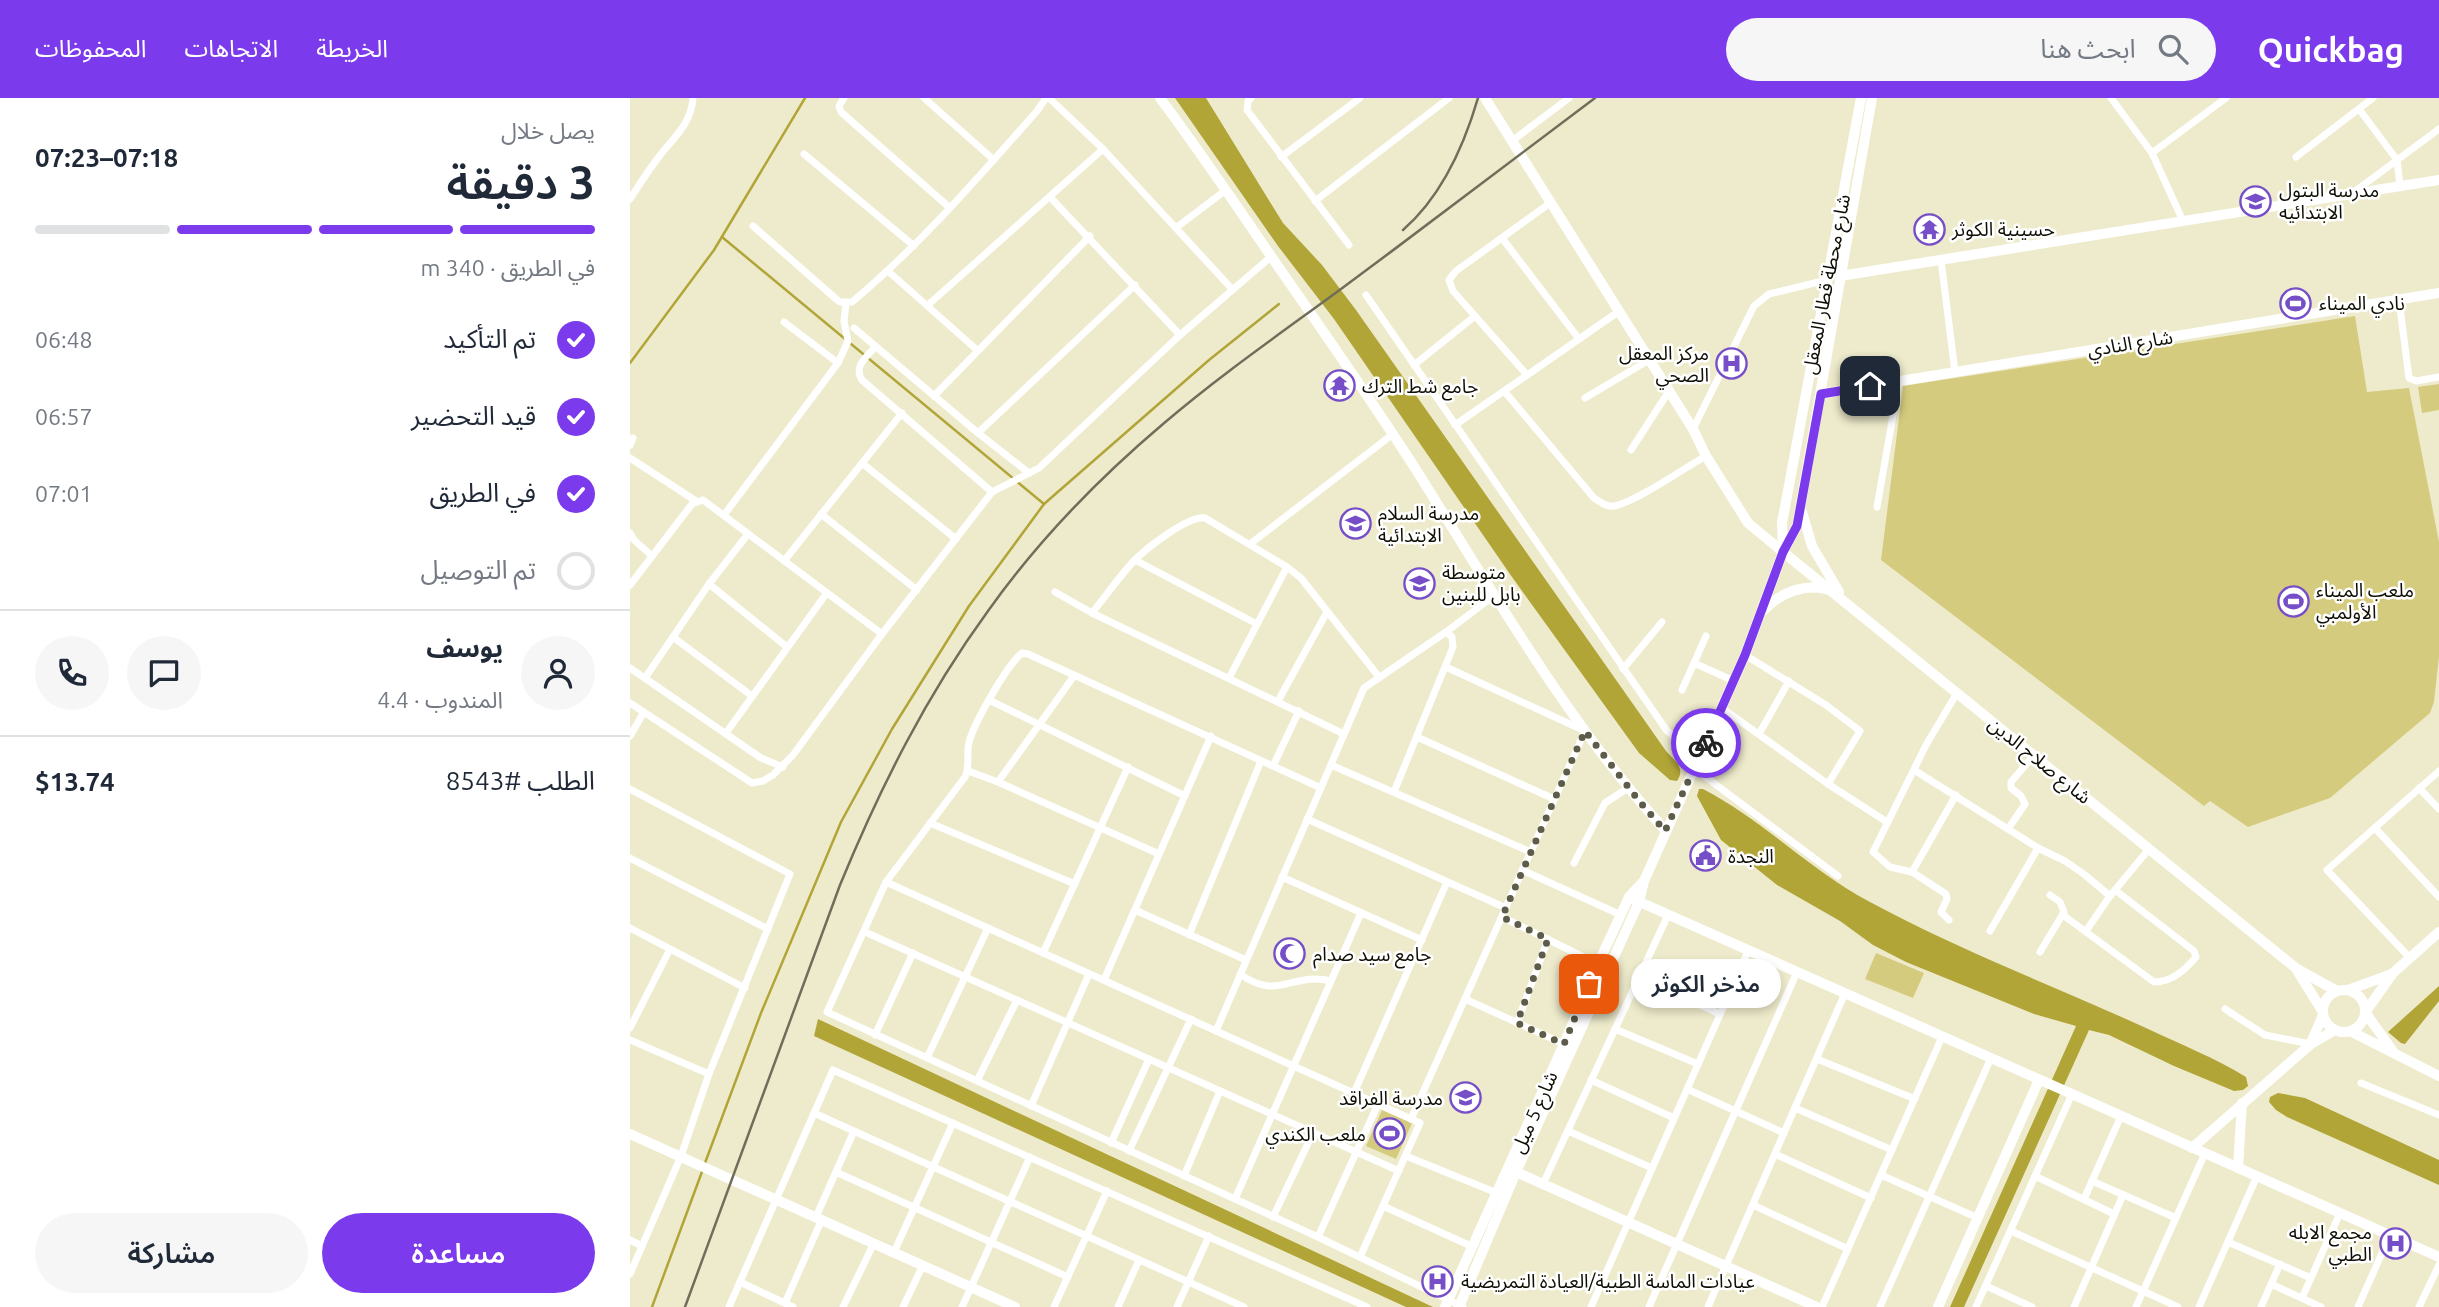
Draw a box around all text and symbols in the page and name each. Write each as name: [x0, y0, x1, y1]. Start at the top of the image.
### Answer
search box: [1726, 18, 2216, 81]
icon: search: [2154, 30, 2192, 68]
text: Quickbag: [2258, 31, 2404, 68]
text: ابحث هنا: [2040, 34, 2136, 63]
text: المحفوظات: [35, 35, 146, 62]
text: الاتجاهات: [184, 35, 278, 62]
text: الخريطة: [316, 35, 388, 62]
text: يصل خلال: [501, 118, 595, 143]
text: 07:18–07:23: [35, 143, 178, 172]
text: 3 دقيقة: [447, 156, 595, 208]
place label: مدرسة البتول الابتدائيه: [2279, 179, 2379, 223]
school or university icon: مدرسة البتول الابتدائيه: [2239, 184, 2273, 218]
street label: شارع محطة قطار المعقل: [1798, 192, 1857, 376]
temple icon: حسينية الكوثر: [1912, 212, 1946, 246]
place label: حسينية الكوثر: [1951, 218, 2055, 241]
text: في الطريق · 340 m: [421, 255, 595, 280]
sports icon: نادي الميناء: [2279, 286, 2313, 320]
place label: نادي الميناء: [2319, 292, 2405, 318]
icon: check: [557, 321, 595, 359]
text: تم التأكيد: [443, 324, 536, 353]
street label: شارع النادي: [2086, 325, 2175, 365]
text: 06:48: [35, 327, 93, 352]
place label: مركز المعقل الصحي: [1619, 342, 1709, 390]
hospital icon: مركز المعقل الصحي: [1715, 347, 1749, 381]
pin: [1840, 356, 1900, 416]
icon: home: [1851, 367, 1889, 405]
temple icon: جامع شط الترك: [1322, 369, 1356, 403]
place label: جامع شط الترك: [1362, 375, 1479, 401]
icon: check: [557, 398, 595, 436]
text: قيد التحضير: [411, 401, 536, 430]
text: 06:57: [35, 404, 93, 429]
icon: check: [557, 475, 595, 513]
text: في الطريق: [430, 478, 536, 507]
text: 07:01: [35, 481, 93, 506]
place label: مدرسة السلام الابتدائية: [1378, 502, 1479, 546]
school or university icon: مدرسة السلام الابتدائية: [1338, 507, 1372, 541]
text: تم التوصيل: [421, 555, 536, 584]
place label: متوسطة بابل للبنين: [1442, 561, 1521, 606]
school or university icon: متوسطة بابل للبنين: [1402, 566, 1436, 600]
place label: ملعب الميناء الأولمبي: [2316, 579, 2414, 627]
sports icon: ملعب الميناء الأولمبي: [2276, 584, 2310, 618]
text: يوسف: [426, 633, 503, 662]
button: phone: [35, 636, 109, 710]
button: chat: [127, 636, 201, 710]
button: person: [521, 636, 595, 710]
text: المندوب · 4.4: [377, 687, 503, 712]
courier: [1671, 708, 1741, 778]
street label: شارع صلاح الدين: [1982, 712, 2096, 810]
icon: bike: [1687, 724, 1725, 762]
text: الطلب #8543: [446, 766, 595, 795]
text: $13.74: [35, 767, 115, 796]
public building icon: النجدة: [1688, 839, 1722, 873]
place label: النجدة: [1728, 845, 1774, 867]
mosque icon: جامع سيد صدام: [1273, 937, 1307, 971]
place label: جامع سيد صدام: [1313, 943, 1432, 969]
pin: [1559, 954, 1619, 1014]
callout: مذخر الكوثر: [1631, 960, 1782, 1008]
icon: bag: [1570, 965, 1608, 1003]
text: مذخر الكوثر: [1652, 971, 1760, 996]
street label: شارع 5 ميل: [1506, 1068, 1565, 1158]
school or university icon: مدرسة الفراقد: [1449, 1081, 1483, 1115]
place label: مدرسة الفراقد: [1339, 1087, 1443, 1110]
sports icon: ملعب الكندي: [1372, 1117, 1406, 1151]
place label: ملعب الكندي: [1265, 1123, 1366, 1149]
button: مشاركة: [35, 1213, 308, 1293]
button: مساعدة: [322, 1213, 595, 1293]
place label: مجمع الابله الطبي: [2289, 1221, 2372, 1269]
hospital icon: مجمع الابله الطبي: [2378, 1226, 2412, 1260]
hospital icon: عيادات الماسة الطبية/العيادة التمريضية: [1421, 1264, 1455, 1298]
place label: عيادات الماسة الطبية/العيادة التمريضية: [1461, 1270, 1755, 1293]

